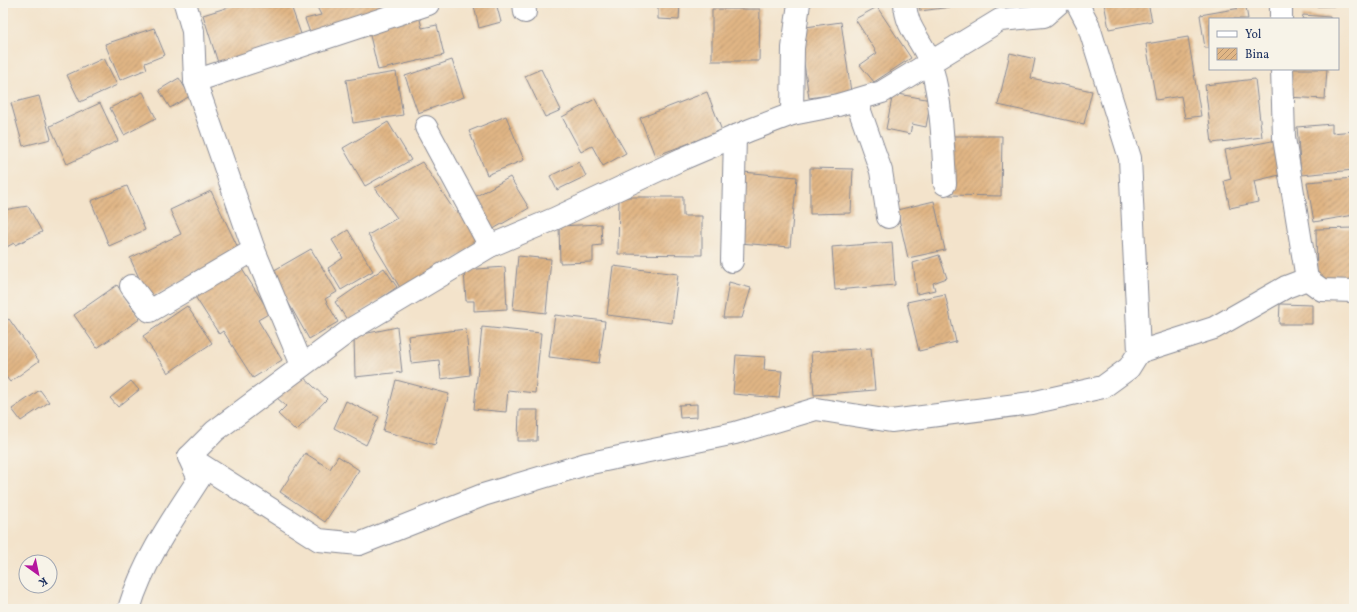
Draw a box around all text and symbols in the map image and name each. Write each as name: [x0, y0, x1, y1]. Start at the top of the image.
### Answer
legend: [1209, 18, 1339, 70]
text: Yol: [1245, 27, 1262, 43]
text: Bina: [1245, 47, 1269, 63]
north arrow: [18, 554, 58, 594]
text: K: [35, 573, 50, 590]

